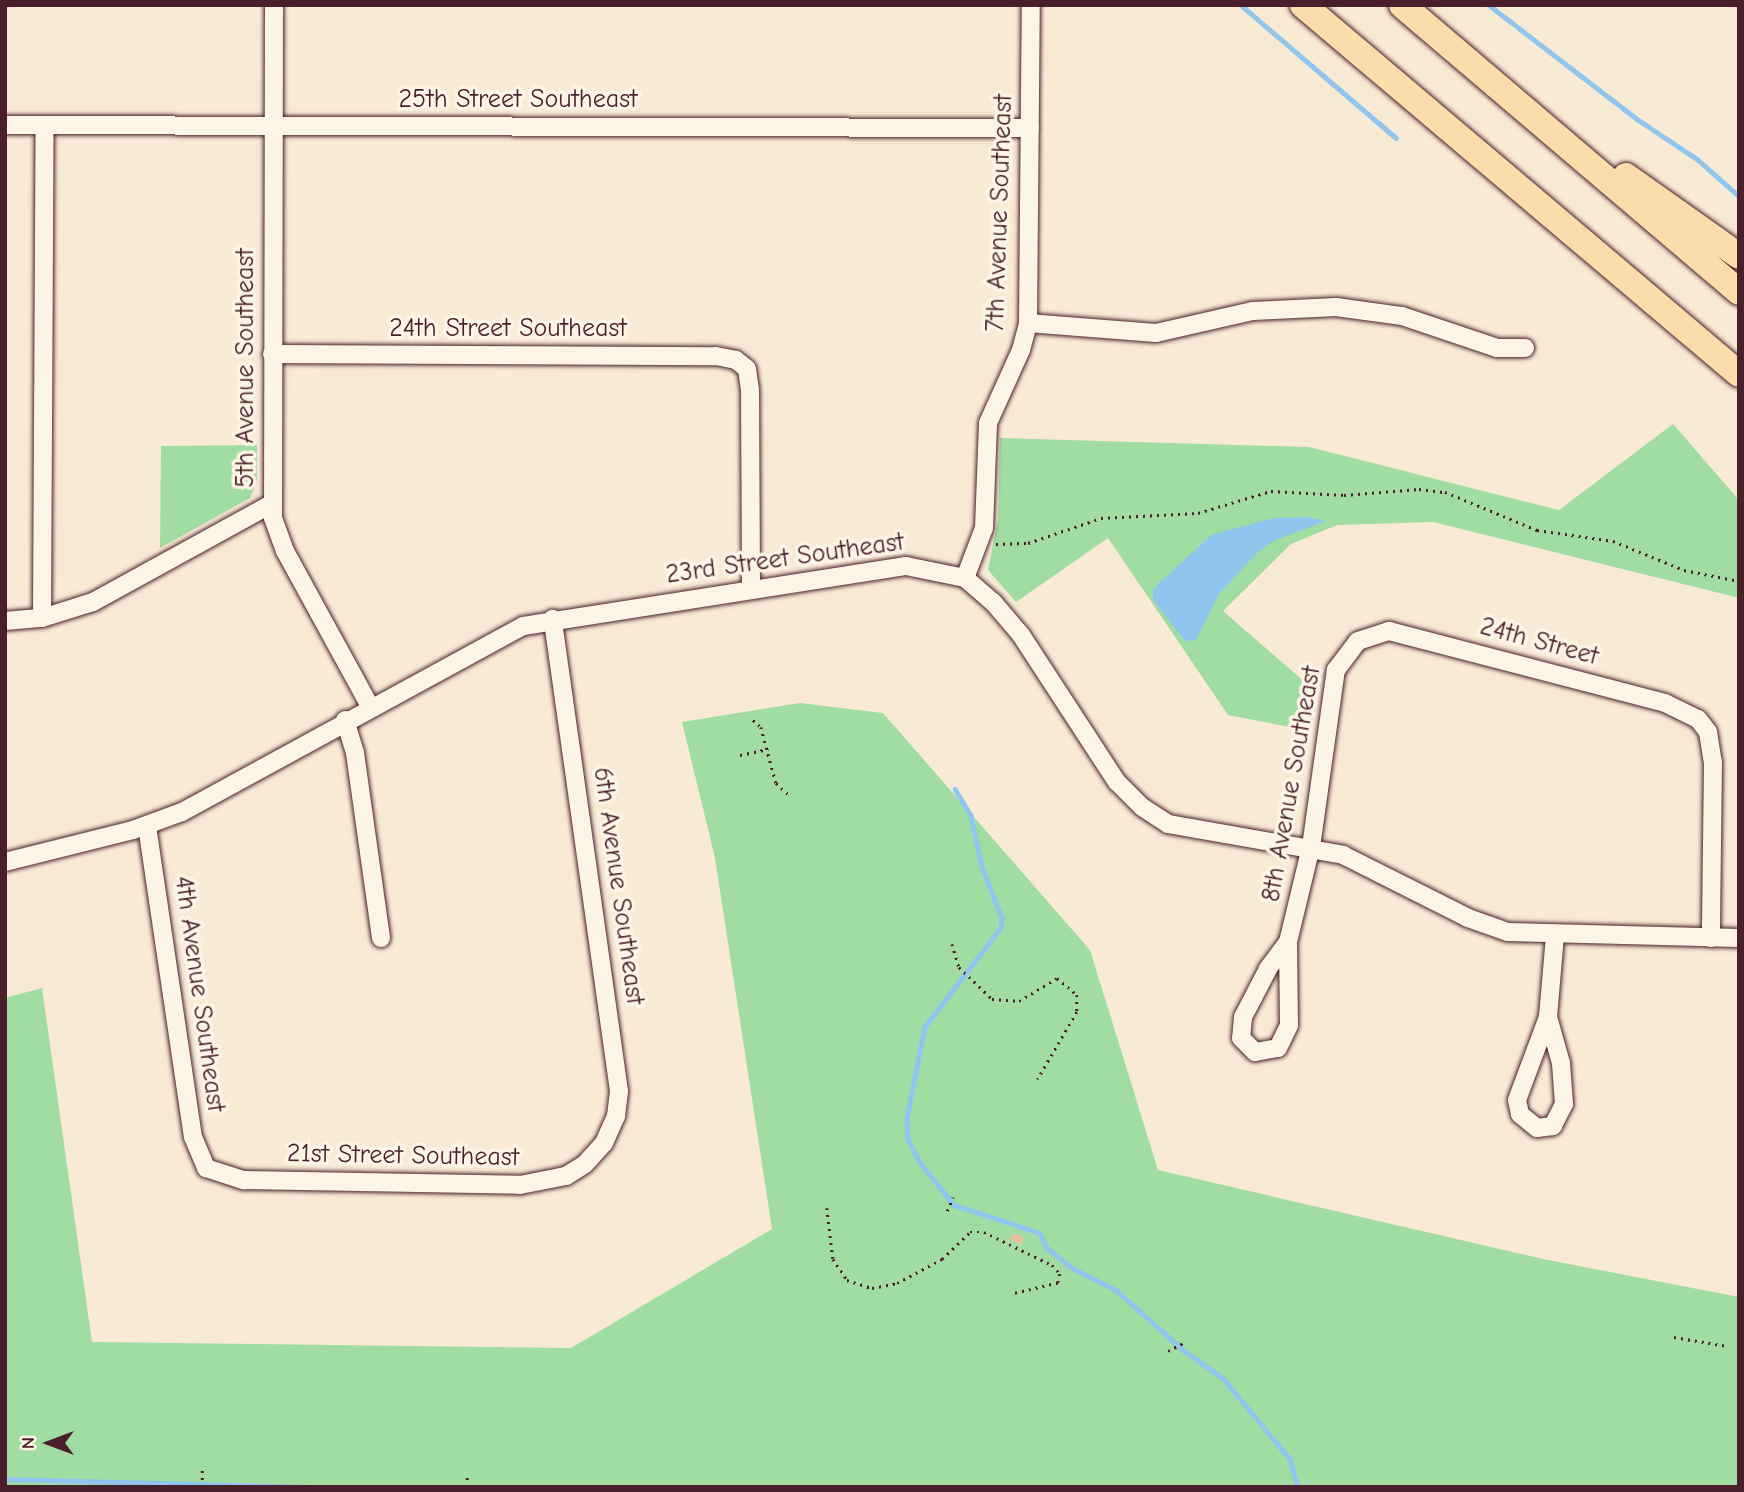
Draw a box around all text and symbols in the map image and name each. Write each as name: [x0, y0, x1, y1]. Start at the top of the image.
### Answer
street label: 25th Street Southeast: [399, 84, 637, 116]
street label: 7th Avenue Southeast: [980, 94, 1020, 332]
street label: 5th Avenue Southeast: [230, 248, 262, 488]
street label: 24th Street Southeast: [389, 313, 627, 345]
street label: 23rd Street Southeast: [664, 527, 906, 591]
street label: 24th Street: [1476, 611, 1602, 673]
street label: 8th Avenue Southeast: [1256, 664, 1328, 904]
street label: 6th Avenue Southeast: [586, 765, 650, 1007]
street label: 4th Avenue Southeast: [167, 874, 231, 1114]
street label: 21st Street Southeast: [287, 1138, 519, 1174]
north arrow: [14, 1408, 84, 1478]
text: N: [17, 1437, 39, 1449]

